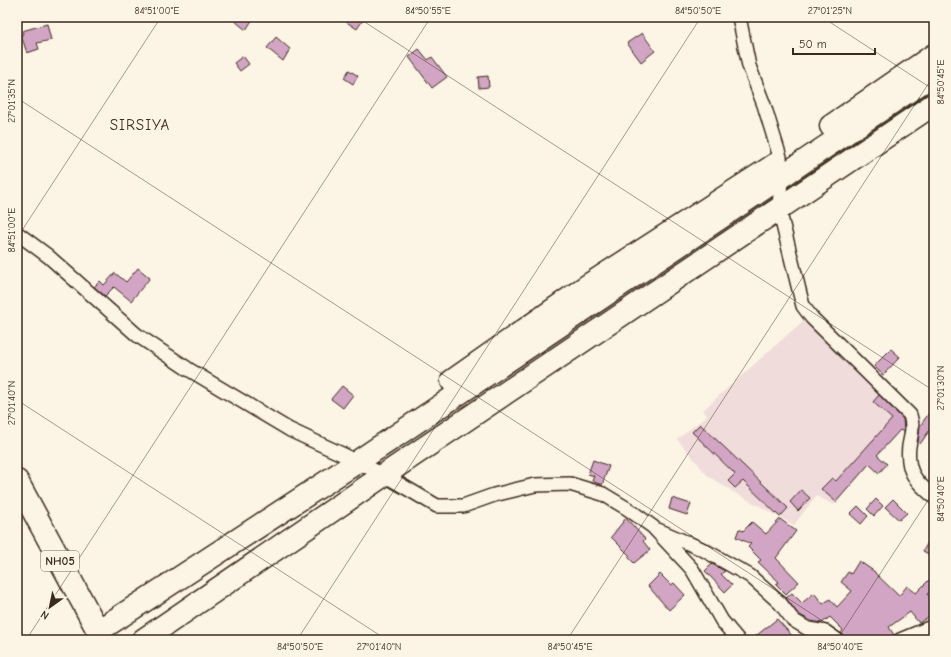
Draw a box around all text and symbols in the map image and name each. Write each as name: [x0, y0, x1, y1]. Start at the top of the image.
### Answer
text: 84°51'00"E: [135, 5, 179, 17]
text: 84°50'55"E: [405, 5, 451, 17]
text: 84°50'50"E: [675, 5, 721, 17]
text: 27°01'25"N: [808, 5, 852, 17]
scale bar: [793, 30, 875, 56]
text: 50 m: [799, 37, 827, 51]
text: 84°50'45"E: [935, 60, 947, 104]
text: 27°01'35"N: [6, 79, 18, 123]
district label: SIRSIYA: [110, 116, 170, 134]
text: 84°51'00"E: [6, 208, 18, 252]
text: 27°01'30"N: [935, 366, 947, 410]
text: 27°01'40"N: [6, 381, 18, 425]
text: 84°50'40"E: [935, 476, 947, 522]
road number: NH05: [41, 551, 79, 571]
north arrow: [30, 587, 70, 627]
text: N: [38, 608, 51, 622]
text: 84°50'50"E: [277, 641, 323, 653]
text: 27°01'40"N: [357, 641, 401, 653]
text: 84°50'45"E: [548, 641, 592, 653]
text: 84°50'40"E: [817, 641, 863, 653]

